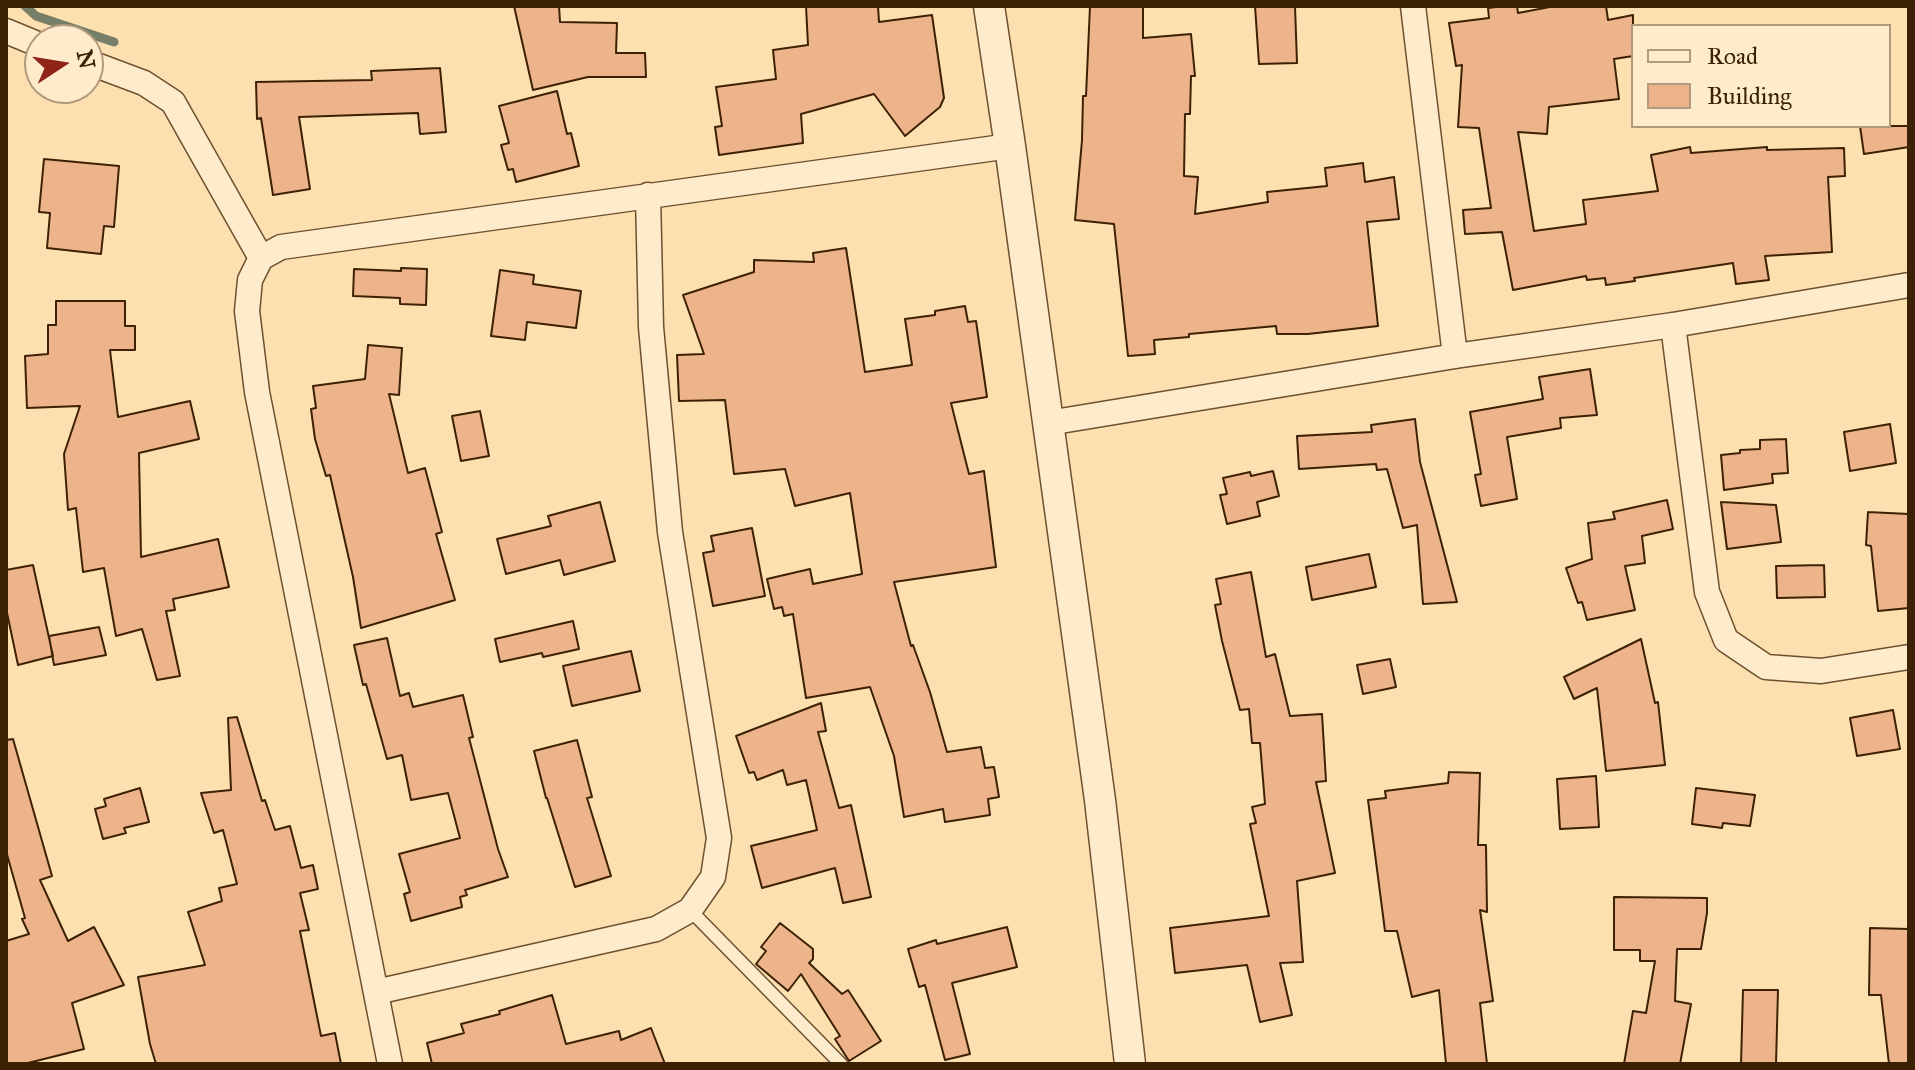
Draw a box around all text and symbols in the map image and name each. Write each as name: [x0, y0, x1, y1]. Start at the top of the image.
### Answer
north arrow: [24, 24, 104, 104]
legend: [1631, 24, 1891, 128]
text: Road: [1707, 41, 1758, 71]
text: N: [71, 47, 101, 71]
text: Building: [1707, 81, 1792, 111]

